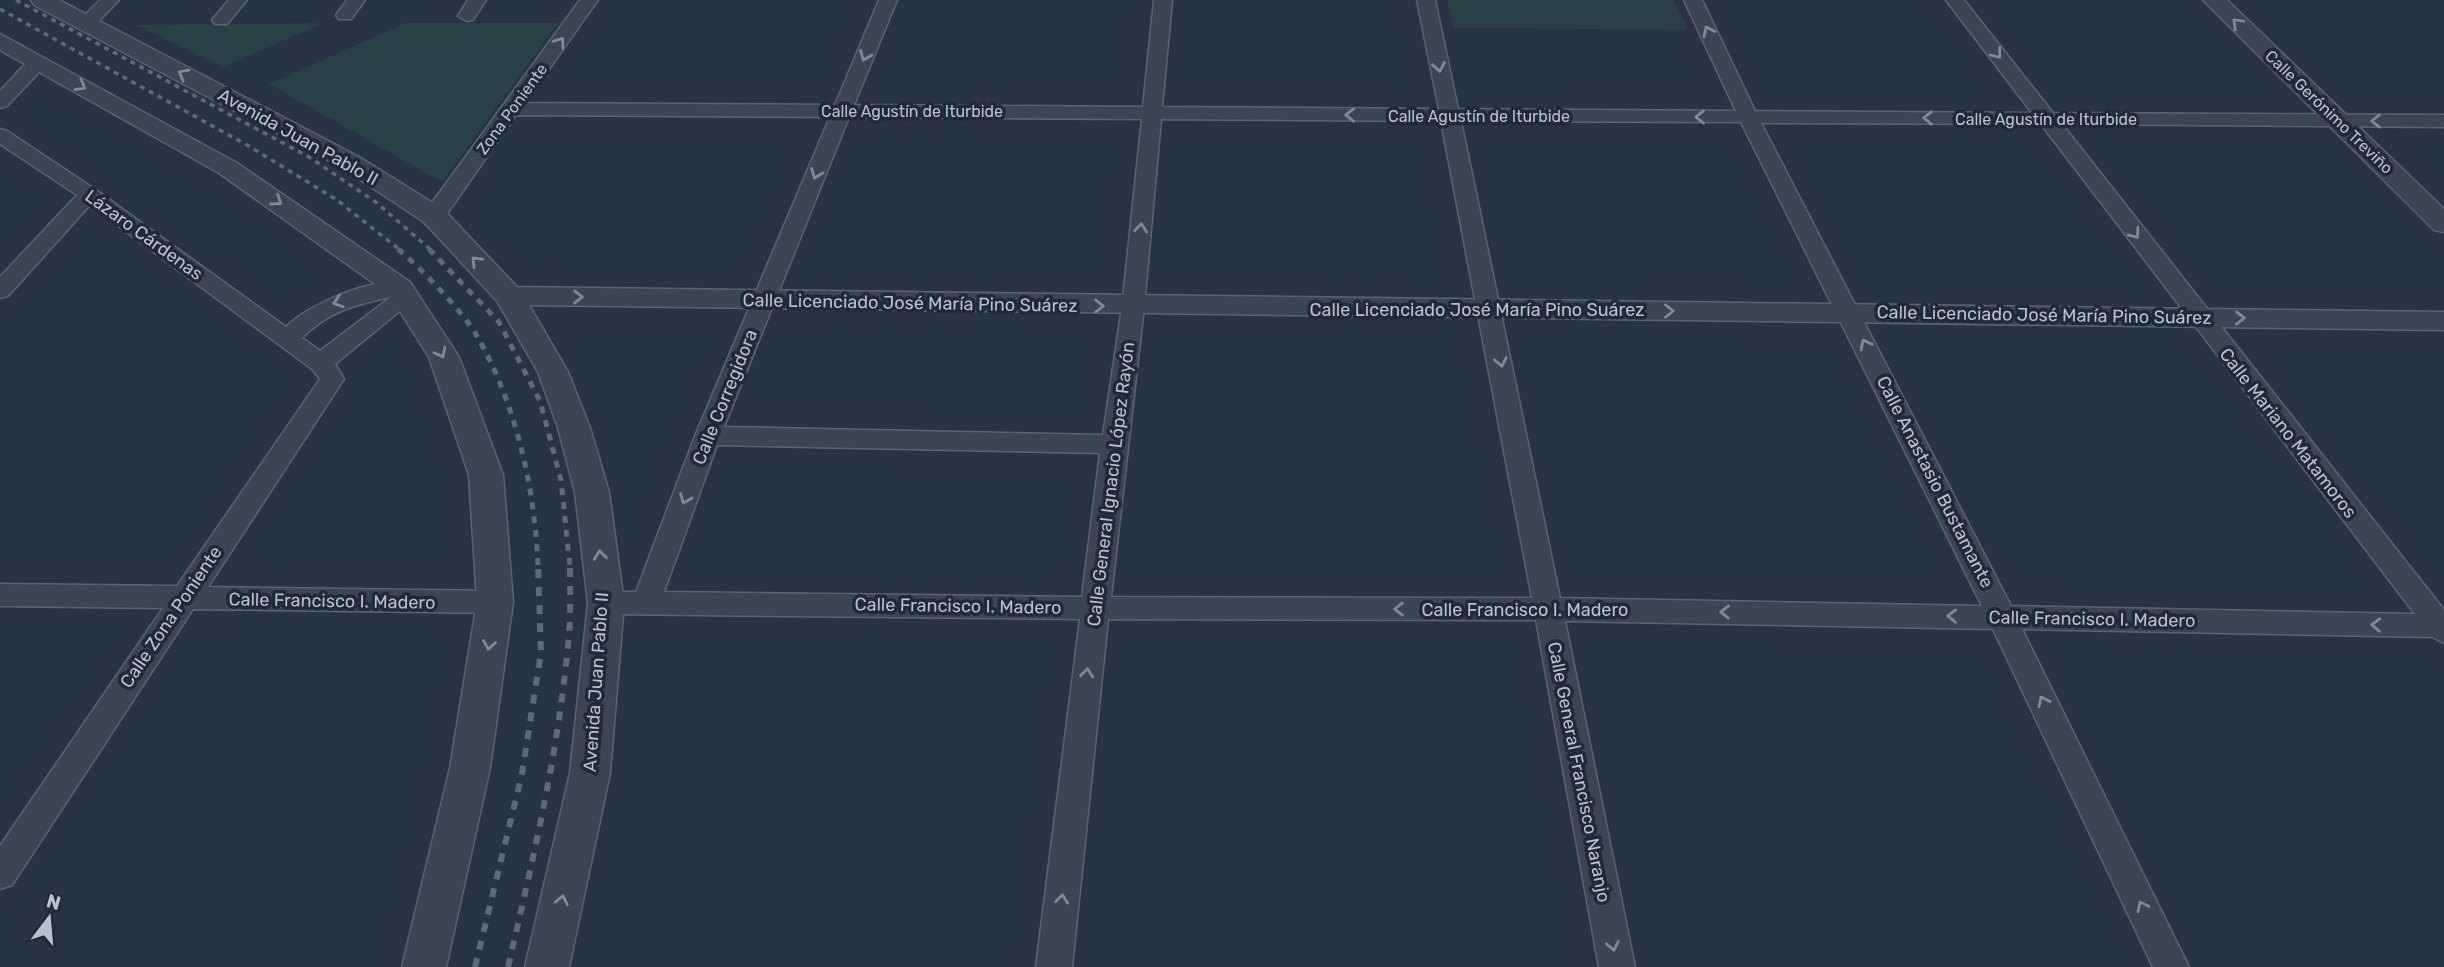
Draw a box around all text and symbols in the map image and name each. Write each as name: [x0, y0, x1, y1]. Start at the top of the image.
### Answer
one-way arrow: [2232, 18, 2245, 31]
one-way arrow: [1702, 26, 1716, 38]
one-way arrow: [552, 37, 564, 50]
one-way arrow: [1988, 46, 2001, 59]
street label: Calle Gerónimo Treviño: [2261, 46, 2397, 178]
one-way arrow: [859, 49, 873, 61]
street label: Zona Poniente: [473, 60, 551, 158]
one-way arrow: [1431, 61, 1446, 73]
one-way arrow: [178, 69, 190, 83]
one-way arrow: [74, 78, 86, 91]
street label: Avenida Juan Pablo II: [214, 84, 382, 190]
street label: Calle Agustín de Iturbide: [821, 102, 1003, 121]
one-way arrow: [1345, 107, 1356, 122]
street label: Calle Agustín de Iturbide: [1388, 107, 1570, 126]
one-way arrow: [1695, 109, 1705, 125]
one-way arrow: [1922, 110, 1933, 126]
street label: Calle Agustín de Iturbide: [1955, 110, 2137, 129]
one-way arrow: [2370, 113, 2381, 129]
one-way arrow: [811, 168, 825, 180]
street label: Lázaro Cárdenas: [81, 185, 207, 285]
one-way arrow: [269, 193, 282, 205]
one-way arrow: [1134, 223, 1149, 234]
one-way arrow: [2127, 227, 2139, 239]
one-way arrow: [471, 256, 484, 269]
street label: Calle Licenciado José María Pino Suárez: [742, 289, 1078, 317]
one-way arrow: [572, 290, 583, 305]
one-way arrow: [332, 294, 344, 309]
one-way arrow: [1094, 299, 1105, 314]
street label: Calle Licenciado José María Pino Suárez: [1310, 299, 1644, 321]
street label: Calle Licenciado José María Pino Suárez: [1876, 301, 2212, 329]
one-way arrow: [1665, 303, 1675, 319]
one-way arrow: [2235, 310, 2246, 326]
street label: Calle Corregidora: [688, 326, 762, 468]
one-way arrow: [1859, 339, 1873, 351]
street label: Calle General Ignacio López Rayón: [1083, 341, 1139, 627]
street label: Calle Mariano Matamoros: [2215, 344, 2361, 522]
one-way arrow: [433, 346, 446, 358]
one-way arrow: [1492, 356, 1507, 368]
street label: Calle Anastasio Bustamante: [1872, 372, 1998, 592]
one-way arrow: [679, 492, 693, 504]
street label: Calle Zona Poniente: [115, 542, 227, 692]
one-way arrow: [592, 549, 607, 560]
street label: Calle Francisco I. Madero: [228, 588, 436, 614]
street label: Avenida Juan Pablo II: [579, 591, 613, 773]
street label: Calle Francisco I. Madero: [854, 593, 1062, 619]
street label: Calle Francisco I. Madero: [1422, 599, 1628, 621]
one-way arrow: [1394, 601, 1404, 617]
one-way arrow: [1719, 605, 1730, 620]
street label: Calle Francisco I. Madero: [1988, 606, 2196, 632]
one-way arrow: [1947, 608, 1957, 624]
one-way arrow: [2370, 617, 2381, 633]
one-way arrow: [482, 639, 497, 651]
street label: Calle General Francisco Naranjo: [1543, 640, 1615, 904]
one-way arrow: [1080, 667, 1095, 679]
one-way arrow: [2037, 696, 2051, 708]
north arrow: [14, 883, 84, 953]
text: N: [44, 889, 63, 915]
one-way arrow: [1054, 893, 1069, 905]
one-way arrow: [553, 894, 568, 906]
one-way arrow: [2136, 901, 2150, 913]
one-way arrow: [1604, 940, 1619, 952]

